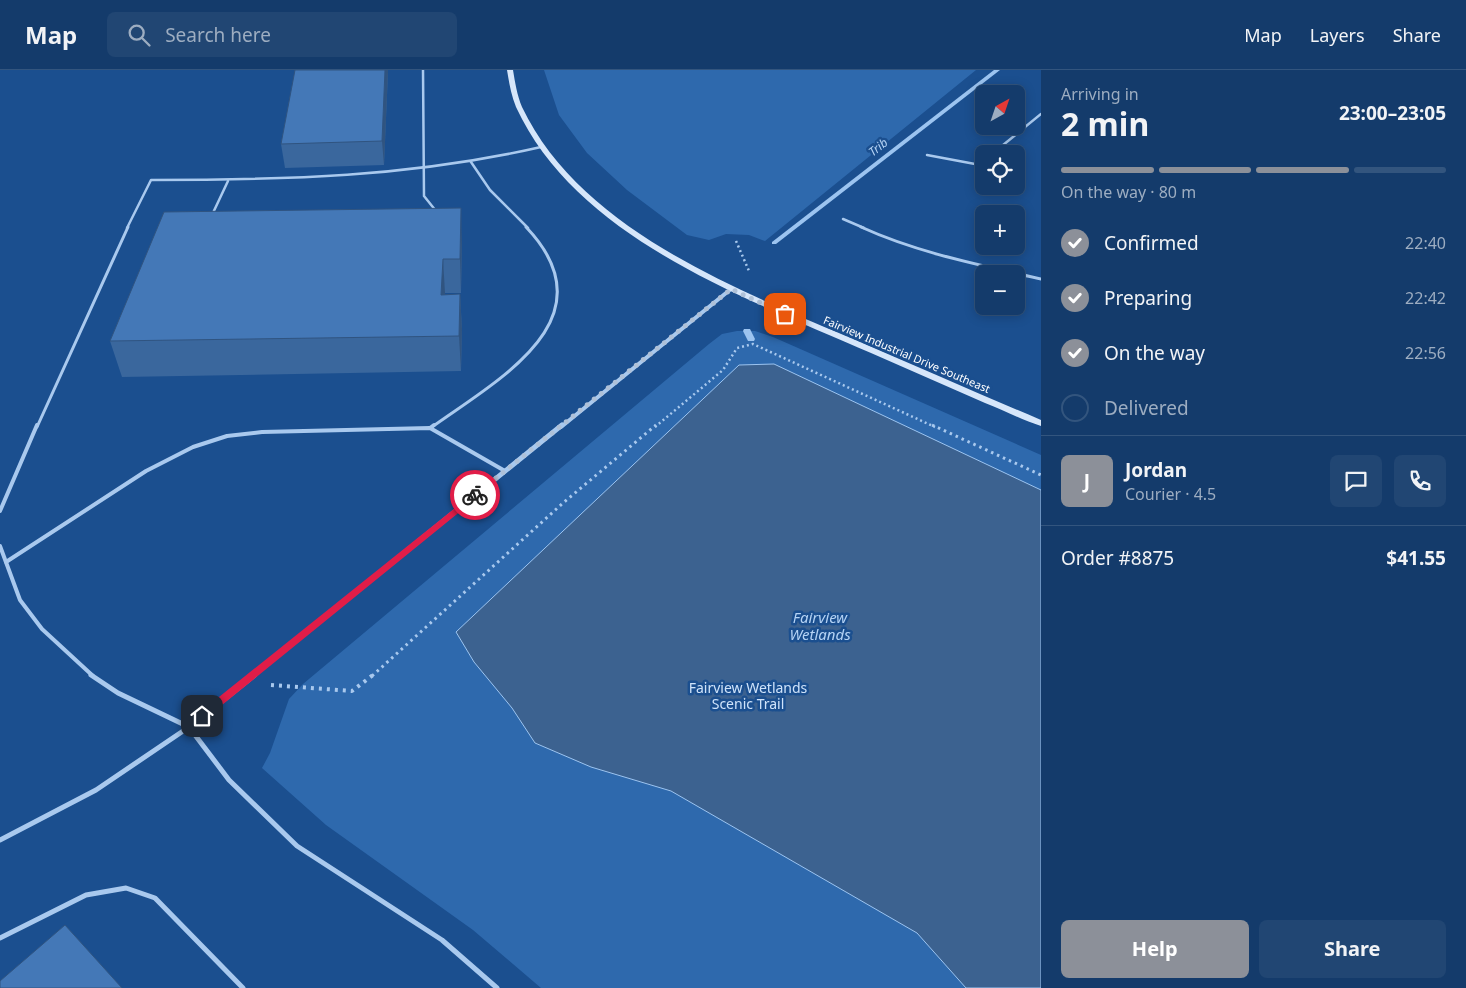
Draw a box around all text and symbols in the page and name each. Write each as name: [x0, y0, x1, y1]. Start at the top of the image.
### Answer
search box: [107, 12, 457, 57]
text: Map: [25, 18, 77, 51]
icon: search: [125, 21, 153, 49]
text: Search here: [165, 22, 271, 48]
text: Map: [1244, 23, 1282, 47]
text: Layers: [1310, 23, 1365, 47]
text: Share: [1393, 23, 1441, 47]
text: Arriving in: [1061, 83, 1139, 105]
north arrow: [975, 85, 1025, 135]
map controls: [975, 85, 1025, 315]
text: 23:00–23:05: [1339, 100, 1446, 126]
text: 2 min: [1061, 102, 1149, 145]
water label: Trib: [865, 134, 891, 160]
button: locate: [975, 145, 1025, 195]
text: On the way · 80 m: [1061, 181, 1196, 203]
button: +: [975, 205, 1025, 255]
icon: check: [1061, 229, 1089, 257]
text: Confirmed: [1104, 230, 1199, 256]
text: 22:40: [1405, 232, 1446, 254]
button: −: [975, 265, 1025, 315]
icon: check: [1061, 284, 1089, 312]
text: Preparing: [1104, 285, 1192, 311]
text: 22:42: [1405, 287, 1446, 309]
pin: [764, 293, 806, 335]
icon: bag: [771, 300, 799, 328]
street label: Fairview Industrial Drive Southeast: [821, 312, 993, 396]
icon: check: [1061, 339, 1089, 367]
text: On the way: [1104, 340, 1205, 366]
text: 22:56: [1405, 342, 1446, 364]
text: Delivered: [1104, 395, 1189, 421]
button: chat: [1330, 455, 1382, 507]
button: phone: [1394, 455, 1446, 507]
text: Jordan: [1125, 457, 1187, 483]
text: J: [1084, 468, 1090, 494]
courier: [450, 470, 500, 520]
icon: bike: [461, 481, 489, 509]
text: Courier · 4.5: [1125, 483, 1216, 505]
text: Order #8875: [1061, 545, 1174, 571]
text: $41.55: [1386, 545, 1446, 571]
water label: Fairview Wetlands: [789, 607, 851, 644]
park label: Fairview Wetlands Scenic Trail: [689, 678, 808, 713]
pin: [181, 695, 223, 737]
icon: home: [188, 702, 216, 730]
button: Help: [1061, 920, 1249, 978]
button: Share: [1259, 920, 1446, 978]

